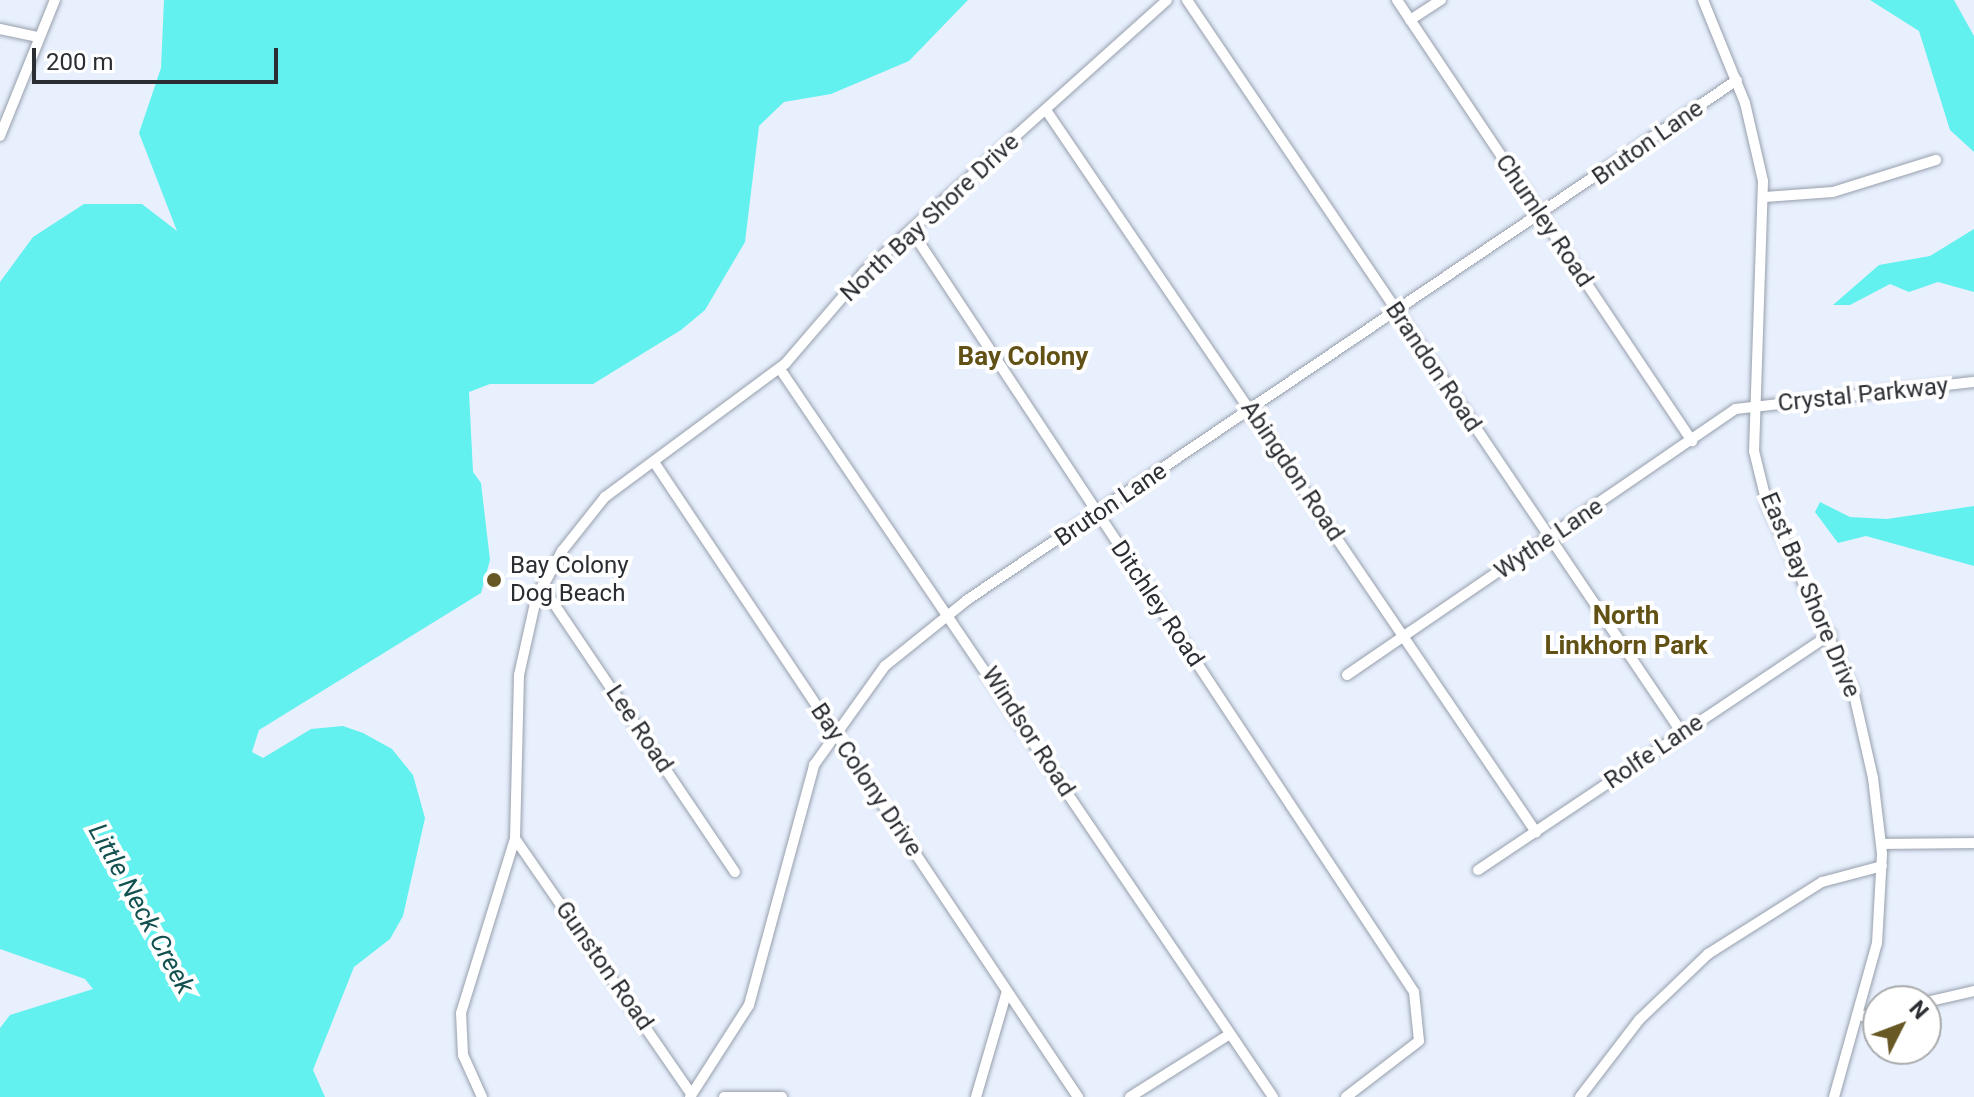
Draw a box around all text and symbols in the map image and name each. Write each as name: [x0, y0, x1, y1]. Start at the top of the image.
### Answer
scale bar: [36, 32, 282, 82]
text: 200 m: [46, 48, 113, 76]
street label: Bruton Lane: [1587, 94, 1709, 192]
street label: North Bay Shore Drive: [835, 128, 1025, 308]
street label: Chumley Road: [1489, 149, 1599, 293]
street label: Brandon Road: [1379, 297, 1487, 437]
district label: Bay Colony: [958, 341, 1088, 373]
street label: Crystal Parkway: [1776, 372, 1950, 418]
street label: Abingdon Road: [1234, 395, 1350, 547]
street label: Bruton Lane: [1050, 457, 1172, 553]
street label: East Bay Shore Drive: [1754, 488, 1866, 702]
street label: Wythe Lane: [1489, 492, 1609, 586]
street label: Ditchley Road: [1104, 535, 1210, 673]
place label: Bay Colony Dog Beach: [510, 552, 629, 608]
marker: Bay Colony Dog Beach: [485, 571, 503, 589]
district label: North Linkhorn Park: [1544, 600, 1708, 662]
street label: Windsor Road: [975, 662, 1081, 802]
street label: Lee Road: [599, 680, 679, 778]
street label: Bay Colony Drive: [804, 698, 928, 862]
street label: Rolfe Lane: [1599, 708, 1709, 796]
water label: Little Neck Creek: [81, 818, 201, 1000]
street label: Gunston Road: [549, 896, 659, 1036]
north arrow: [1862, 985, 1942, 1065]
text: N: [1904, 996, 1933, 1024]

